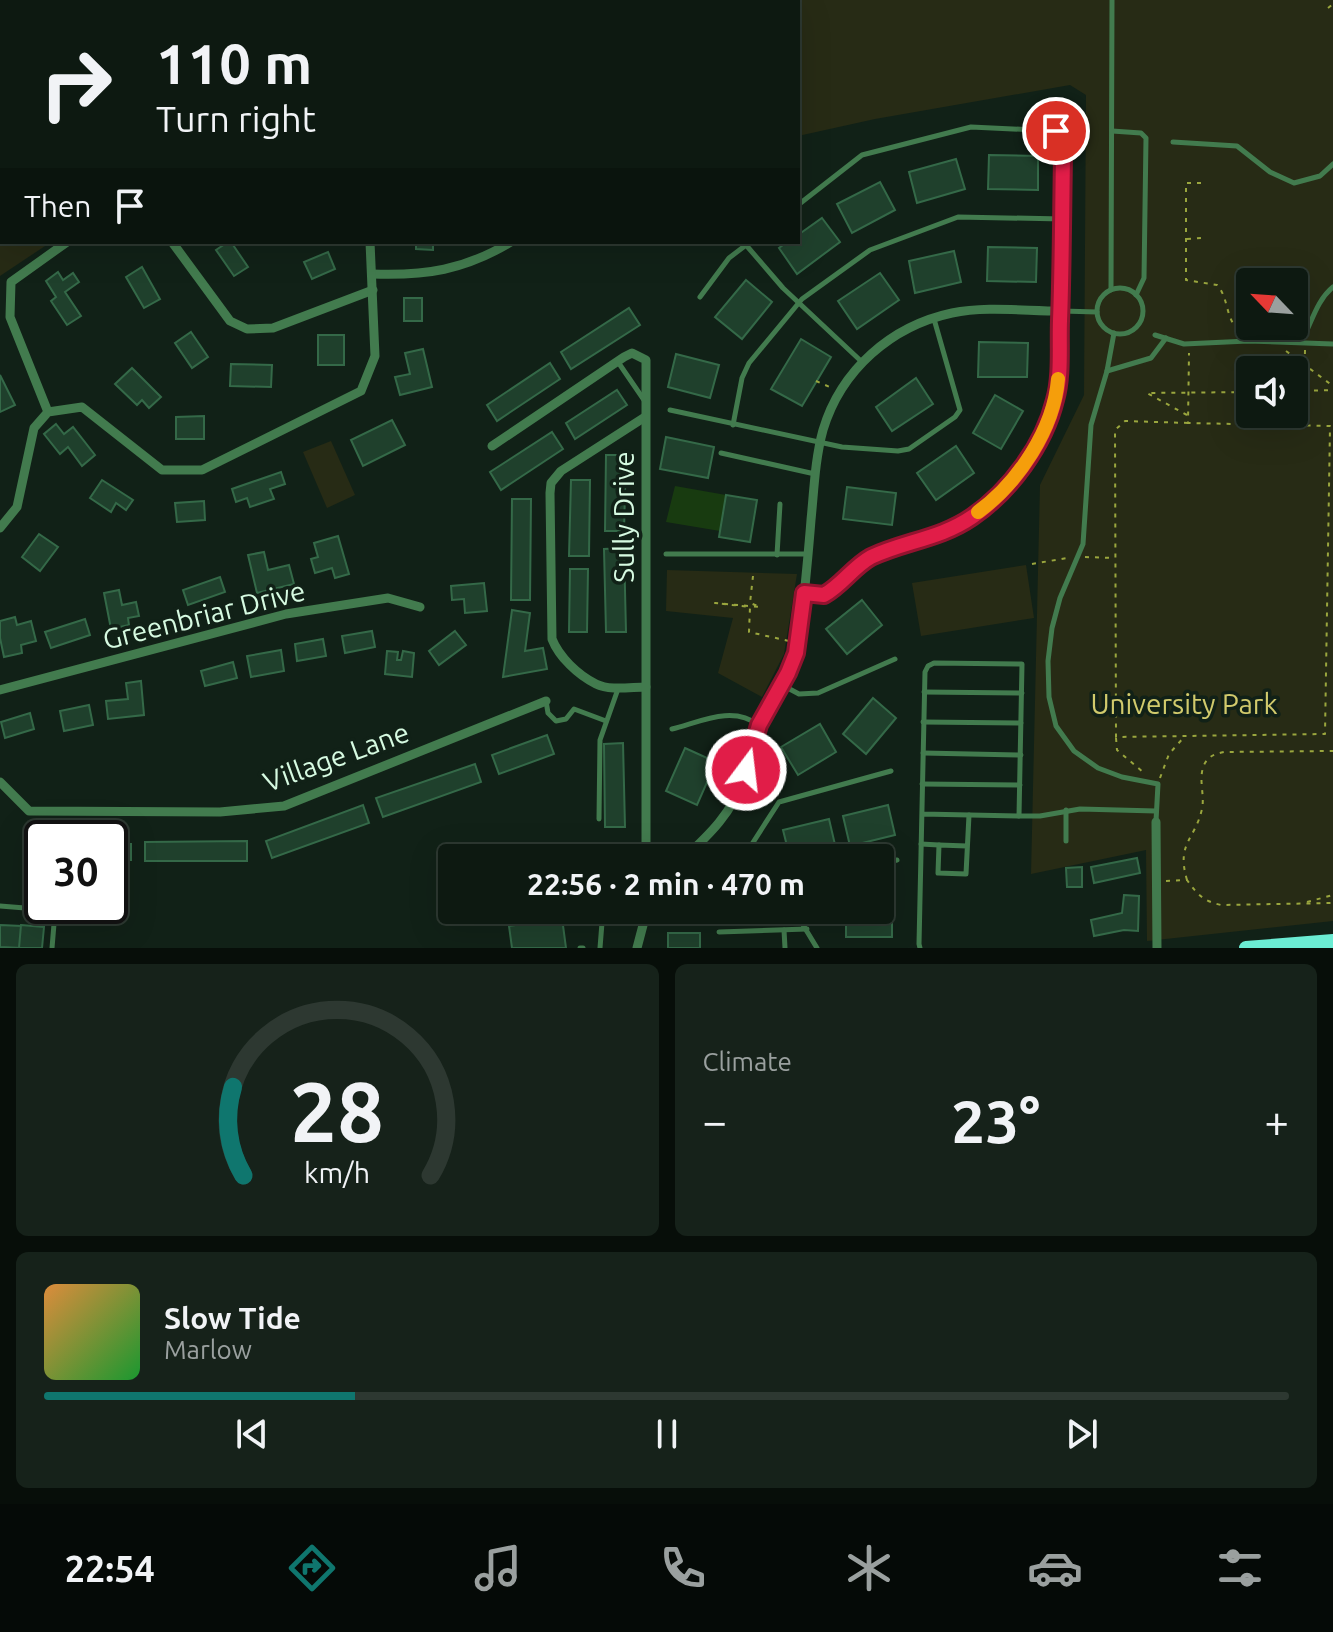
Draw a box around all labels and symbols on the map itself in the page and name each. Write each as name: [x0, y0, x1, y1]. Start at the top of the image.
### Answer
pin: [1022, 97, 1090, 165]
north arrow: [1236, 268, 1308, 340]
street label: Sully Drive: [608, 451, 639, 583]
street label: Greenbriar Drive: [99, 574, 308, 655]
park label: University Park: [1090, 688, 1278, 719]
street label: Village Lane: [259, 716, 413, 797]
position arrow: [704, 728, 788, 812]
speed limit sign: 30: [24, 820, 128, 924]

